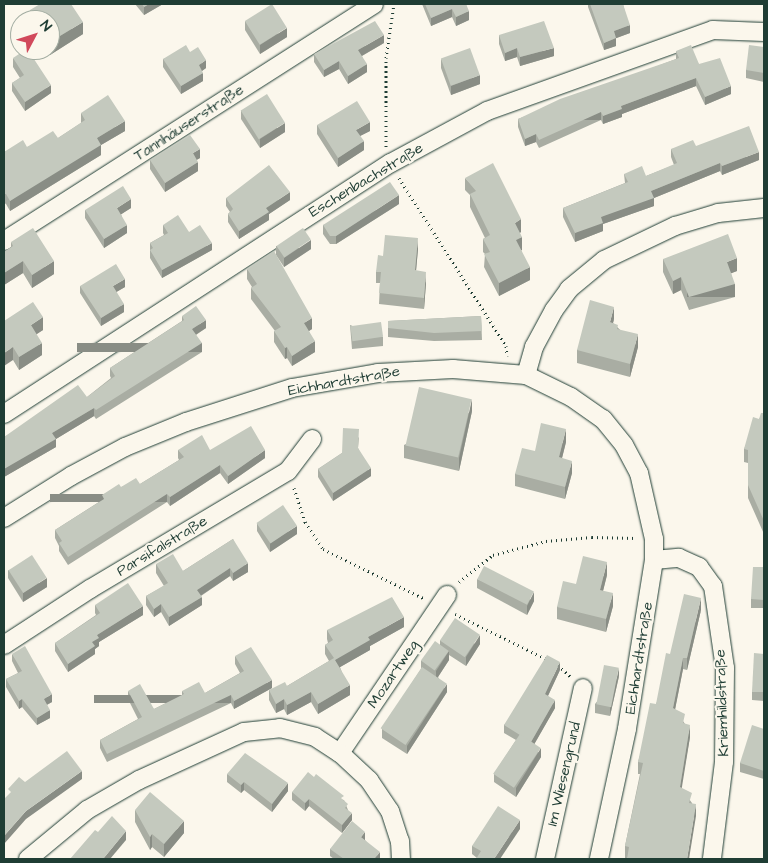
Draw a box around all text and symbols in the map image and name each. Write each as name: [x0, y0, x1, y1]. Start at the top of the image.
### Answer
north arrow: [10, 10, 60, 60]
text: N: [35, 16, 56, 36]
street label: Tannhäuserstraße: [131, 81, 247, 165]
street label: Eschenbachstraße: [306, 139, 426, 221]
street label: Eichhardtstraße: [287, 362, 401, 400]
street label: Parsifalstraße: [113, 512, 211, 580]
street label: Eichhardtstraße: [621, 601, 657, 715]
street label: Mozartweg: [364, 637, 422, 711]
street label: Kriemhildstraße: [711, 649, 733, 757]
street label: Im Wiesengrund: [543, 720, 585, 828]

